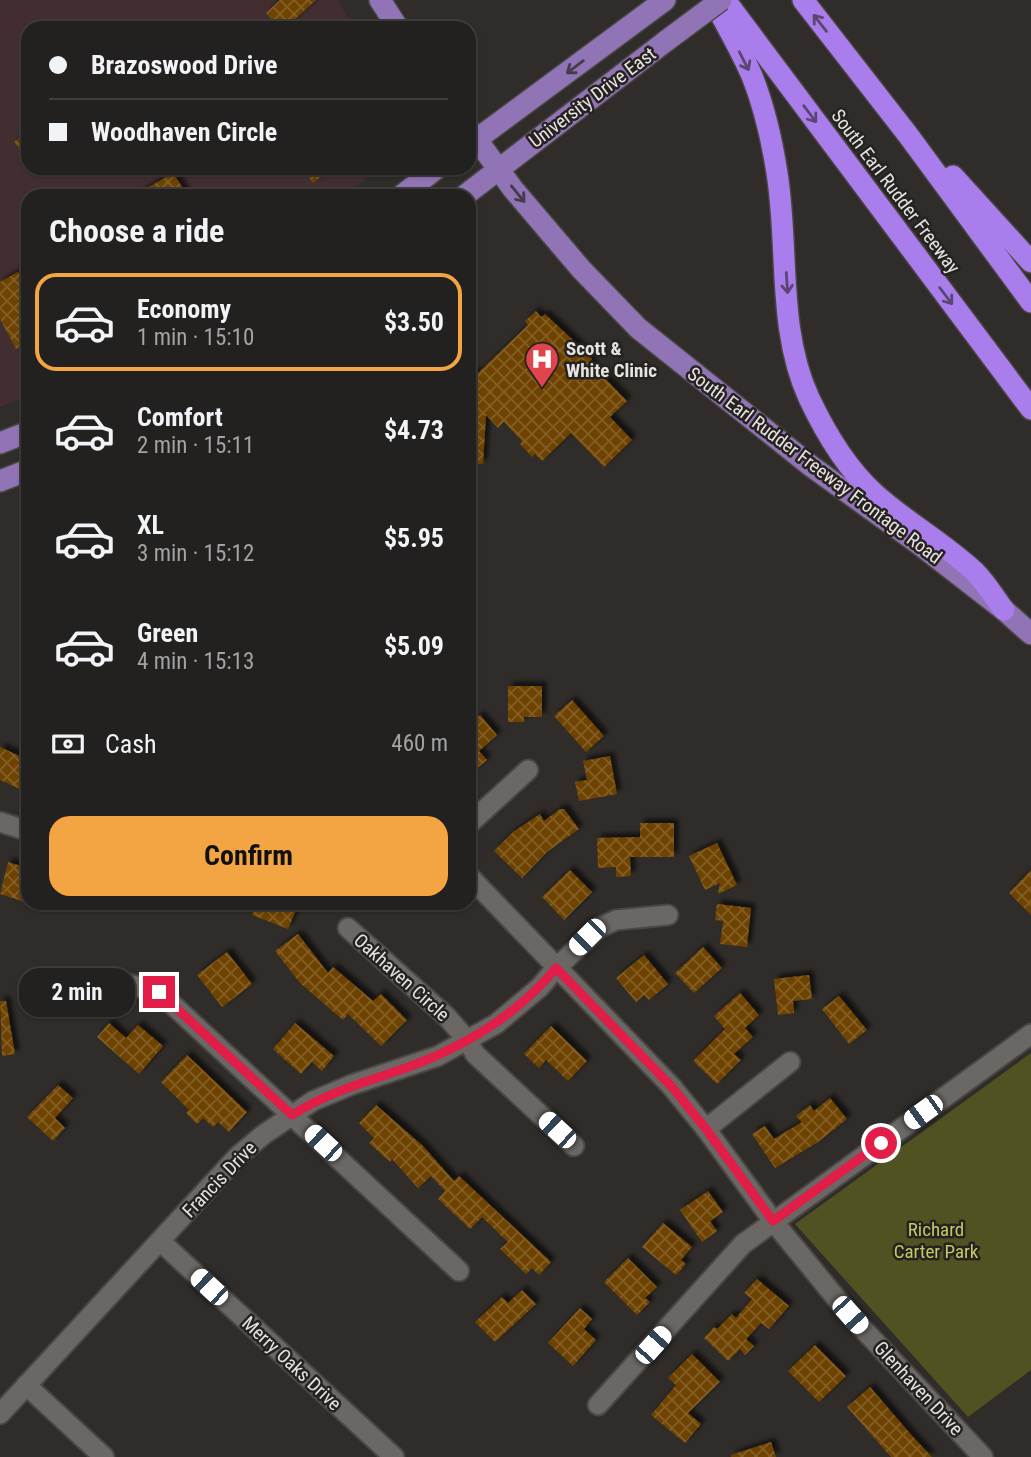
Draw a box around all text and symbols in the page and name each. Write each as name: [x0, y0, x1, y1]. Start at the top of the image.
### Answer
one-way arrow: [813, 14, 828, 32]
street label: University Drive East: [524, 42, 660, 153]
text: Brazoswood Drive: [91, 50, 277, 80]
one-way arrow: [738, 50, 752, 71]
one-way arrow: [566, 60, 585, 74]
one-way arrow: [803, 104, 818, 122]
street label: South Earl Rudder Freeway: [826, 105, 965, 278]
text: Woodhaven Circle: [91, 117, 277, 147]
one-way arrow: [510, 184, 526, 202]
text: Choose a ride: [49, 212, 224, 250]
one-way arrow: [780, 271, 793, 294]
one-way arrow: [939, 286, 954, 305]
icon: car: [53, 291, 116, 354]
text: Economy: [137, 294, 231, 324]
text: $3.50: [384, 307, 444, 337]
text: 1 min · 15:10: [137, 324, 254, 351]
place label: Scott & White Clinic: [566, 337, 657, 382]
hospital icon: Scott & White Clinic: [523, 340, 561, 389]
street label: South Earl Rudder Freeway Frontage Road: [683, 362, 946, 569]
icon: car: [53, 399, 116, 462]
text: Comfort: [137, 402, 223, 432]
text: $4.73: [384, 415, 444, 445]
text: 2 min · 15:11: [137, 432, 254, 459]
icon: car: [53, 507, 116, 570]
text: XL: [137, 510, 164, 540]
text: $5.95: [384, 523, 444, 553]
text: 3 min · 15:12: [137, 540, 254, 567]
icon: car: [53, 615, 116, 678]
text: Green: [137, 618, 198, 648]
text: $5.09: [384, 631, 444, 661]
text: 4 min · 15:13: [137, 648, 254, 675]
icon: cash: [49, 725, 87, 763]
text: Cash: [105, 729, 157, 759]
text: 460 m: [391, 730, 448, 757]
button: Confirm: [49, 816, 448, 896]
car: [565, 915, 610, 959]
street label: Oakhaven Circle: [349, 929, 454, 1026]
callout: 2 min: [19, 968, 134, 1016]
route end: [143, 976, 175, 1008]
text: 2 min: [51, 979, 103, 1006]
car: [900, 1091, 947, 1133]
car: [535, 1108, 580, 1152]
car: [301, 1121, 346, 1165]
route start: [865, 1127, 897, 1159]
street label: Francis Drive: [177, 1137, 261, 1222]
park label: Richard Carter Park: [894, 1218, 979, 1263]
car: [187, 1265, 232, 1309]
car: [829, 1292, 872, 1338]
street label: Merry Oaks Drive: [237, 1312, 346, 1415]
car: [632, 1322, 675, 1368]
street label: Glenhaven Drive: [869, 1337, 968, 1440]

